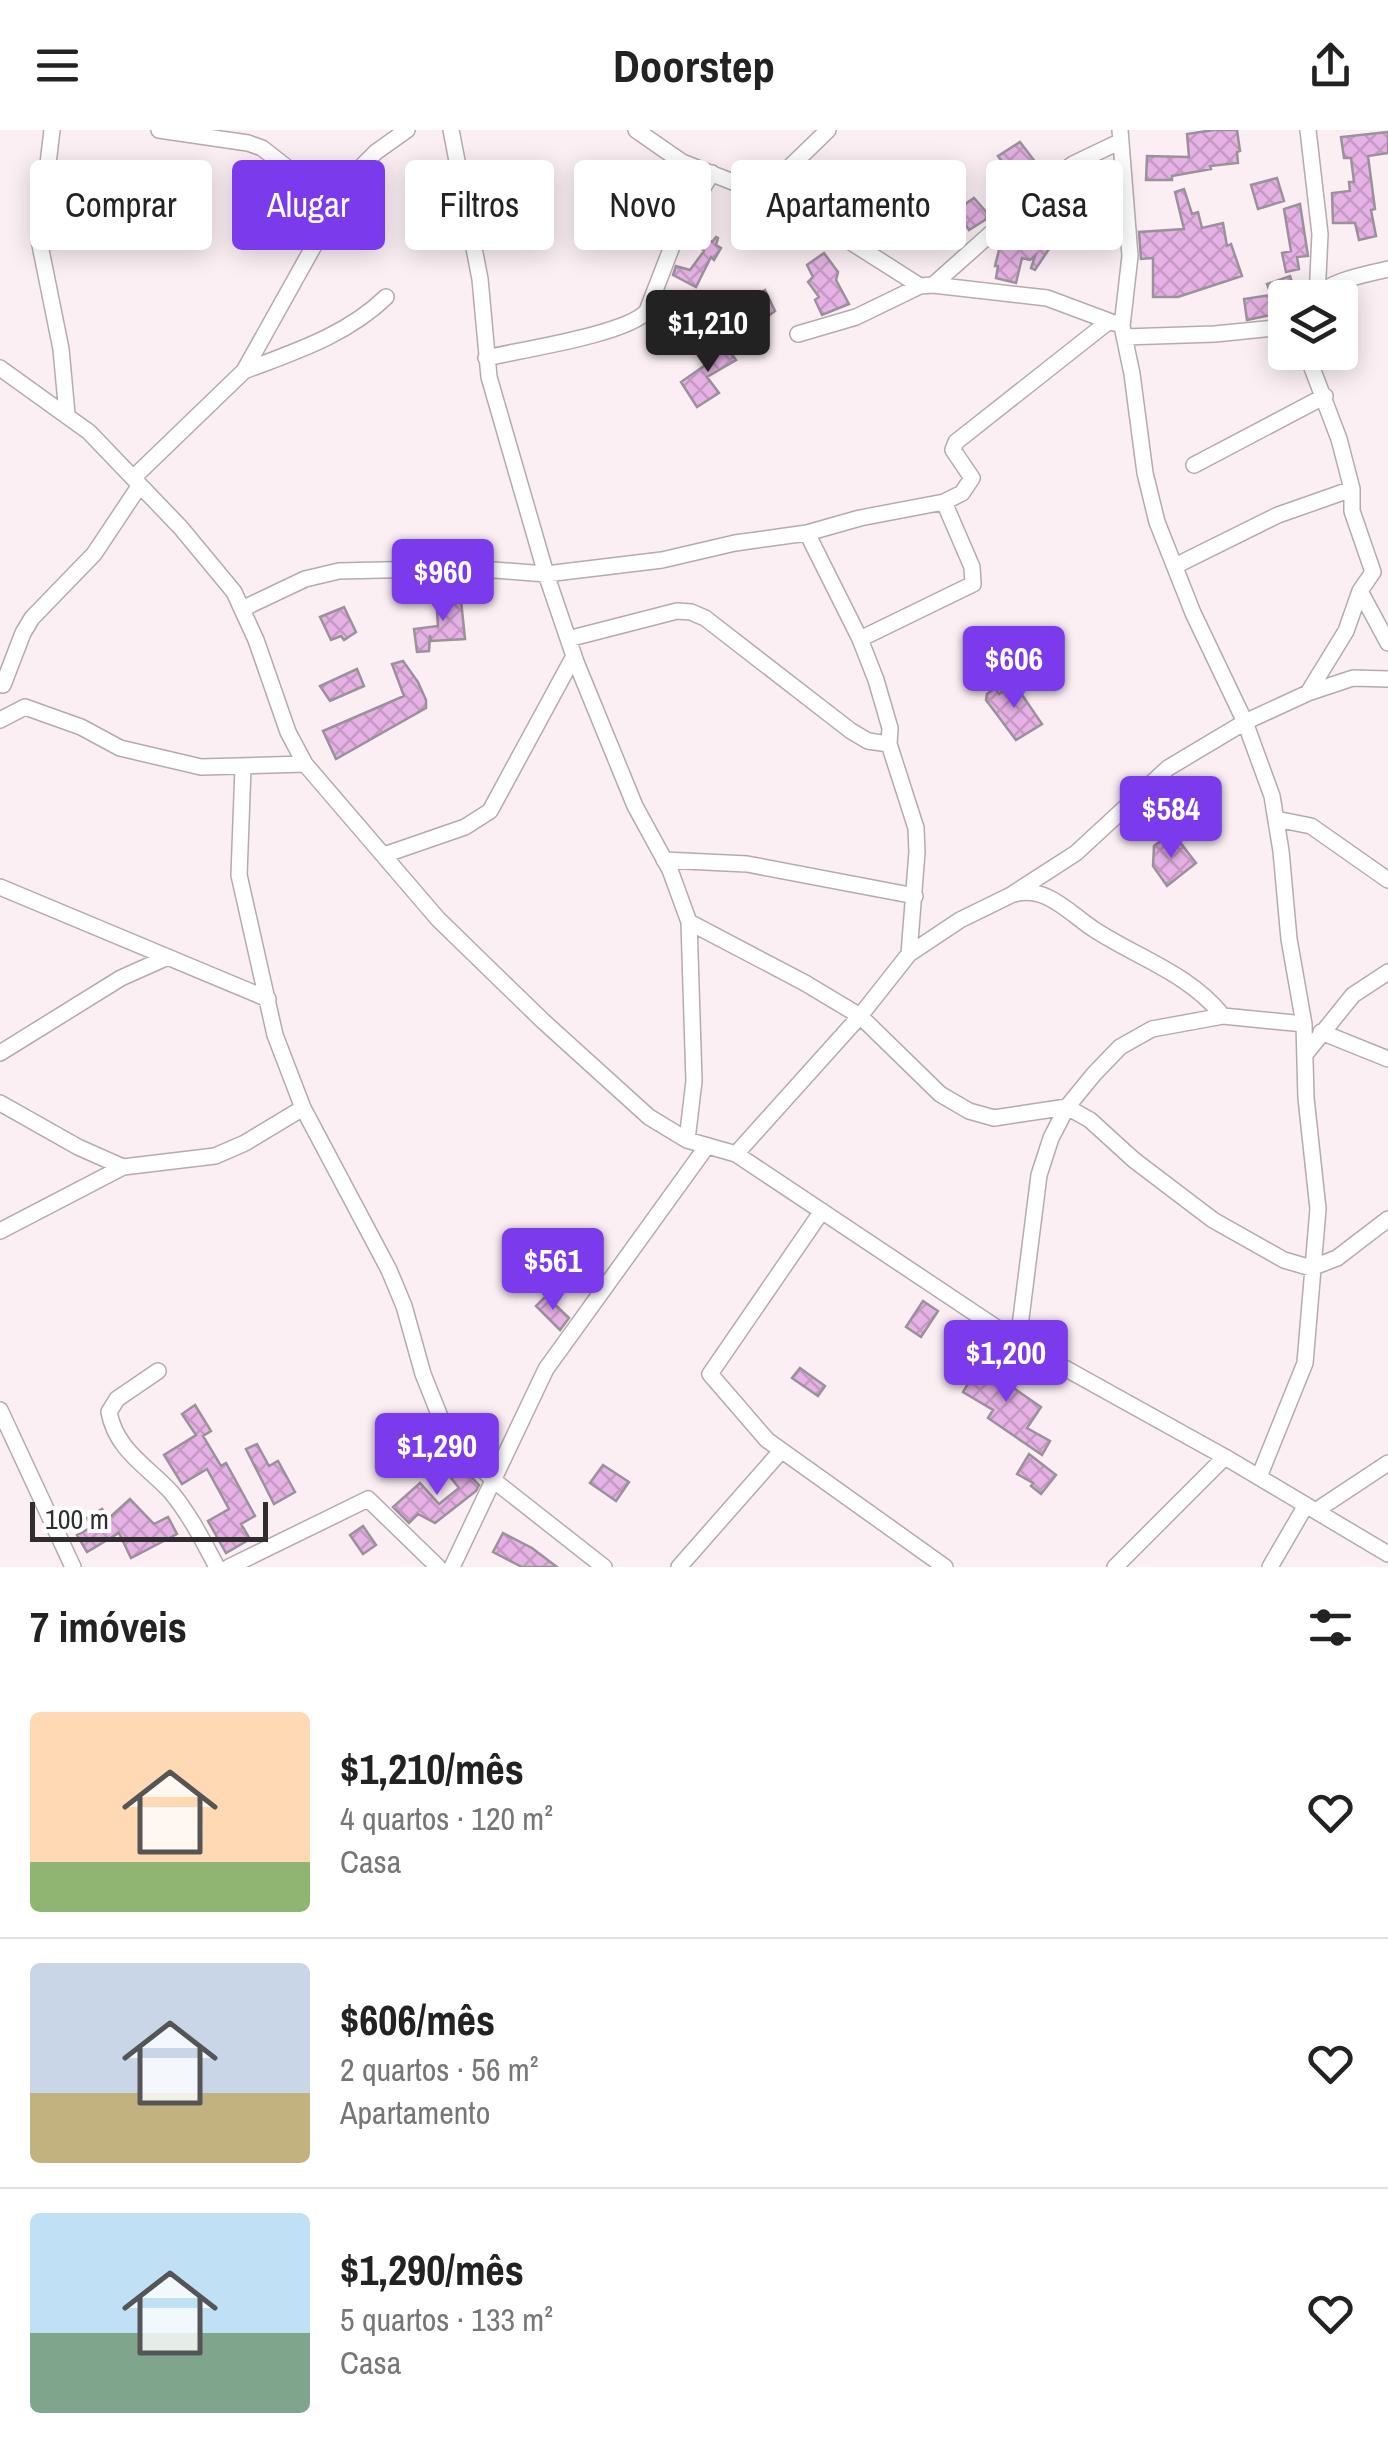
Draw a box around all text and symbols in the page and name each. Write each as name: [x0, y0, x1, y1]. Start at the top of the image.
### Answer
text: Doorstep: [613, 35, 775, 96]
icon: menu: [30, 38, 85, 93]
icon: share: [1303, 38, 1358, 93]
chip: Comprar: [30, 160, 212, 250]
chip: Alugar: [232, 160, 385, 250]
chip: Filtros: [405, 160, 554, 250]
chip: Novo: [574, 160, 711, 250]
chip: Apartamento: [731, 160, 966, 250]
chip: Casa: [986, 160, 1123, 250]
map controls: [1268, 280, 1358, 370]
button: layers: [1268, 280, 1358, 370]
pin: $1,210: [627, 290, 789, 375]
text: $1,210: [668, 301, 748, 344]
pin: $960: [384, 539, 502, 624]
text: $960: [414, 550, 472, 593]
pin: $606: [955, 626, 1073, 711]
text: $606: [985, 637, 1043, 680]
pin: $584: [1112, 776, 1230, 861]
text: $584: [1142, 787, 1200, 830]
pin: $561: [494, 1228, 612, 1313]
text: $561: [524, 1239, 582, 1282]
pin: $1,200: [925, 1320, 1087, 1405]
text: $1,200: [966, 1331, 1046, 1374]
pin: $1,290: [356, 1413, 518, 1498]
text: $1,290: [397, 1424, 477, 1467]
scale bar: [30, 1497, 268, 1542]
text: 100 m: [45, 1500, 109, 1538]
text: 7 imóveis: [30, 1599, 187, 1655]
icon: filters: [1303, 1600, 1358, 1655]
text: $1,210/mês: [340, 1741, 524, 1797]
icon: home: [110, 1752, 230, 1872]
icon: heart: [1303, 1785, 1358, 1840]
text: 4 quartos · 120 m²: [340, 1797, 553, 1840]
text: Casa: [340, 1840, 401, 1883]
text: $606/mês: [340, 1992, 495, 2048]
icon: home: [110, 2003, 230, 2123]
icon: heart: [1303, 2036, 1358, 2091]
text: 2 quartos · 56 m²: [340, 2048, 538, 2091]
text: Apartamento: [340, 2091, 490, 2134]
text: $1,290/mês: [340, 2242, 524, 2298]
icon: home: [110, 2253, 230, 2373]
icon: heart: [1303, 2286, 1358, 2341]
text: 5 quartos · 133 m²: [340, 2298, 553, 2341]
text: Casa: [340, 2341, 401, 2384]

